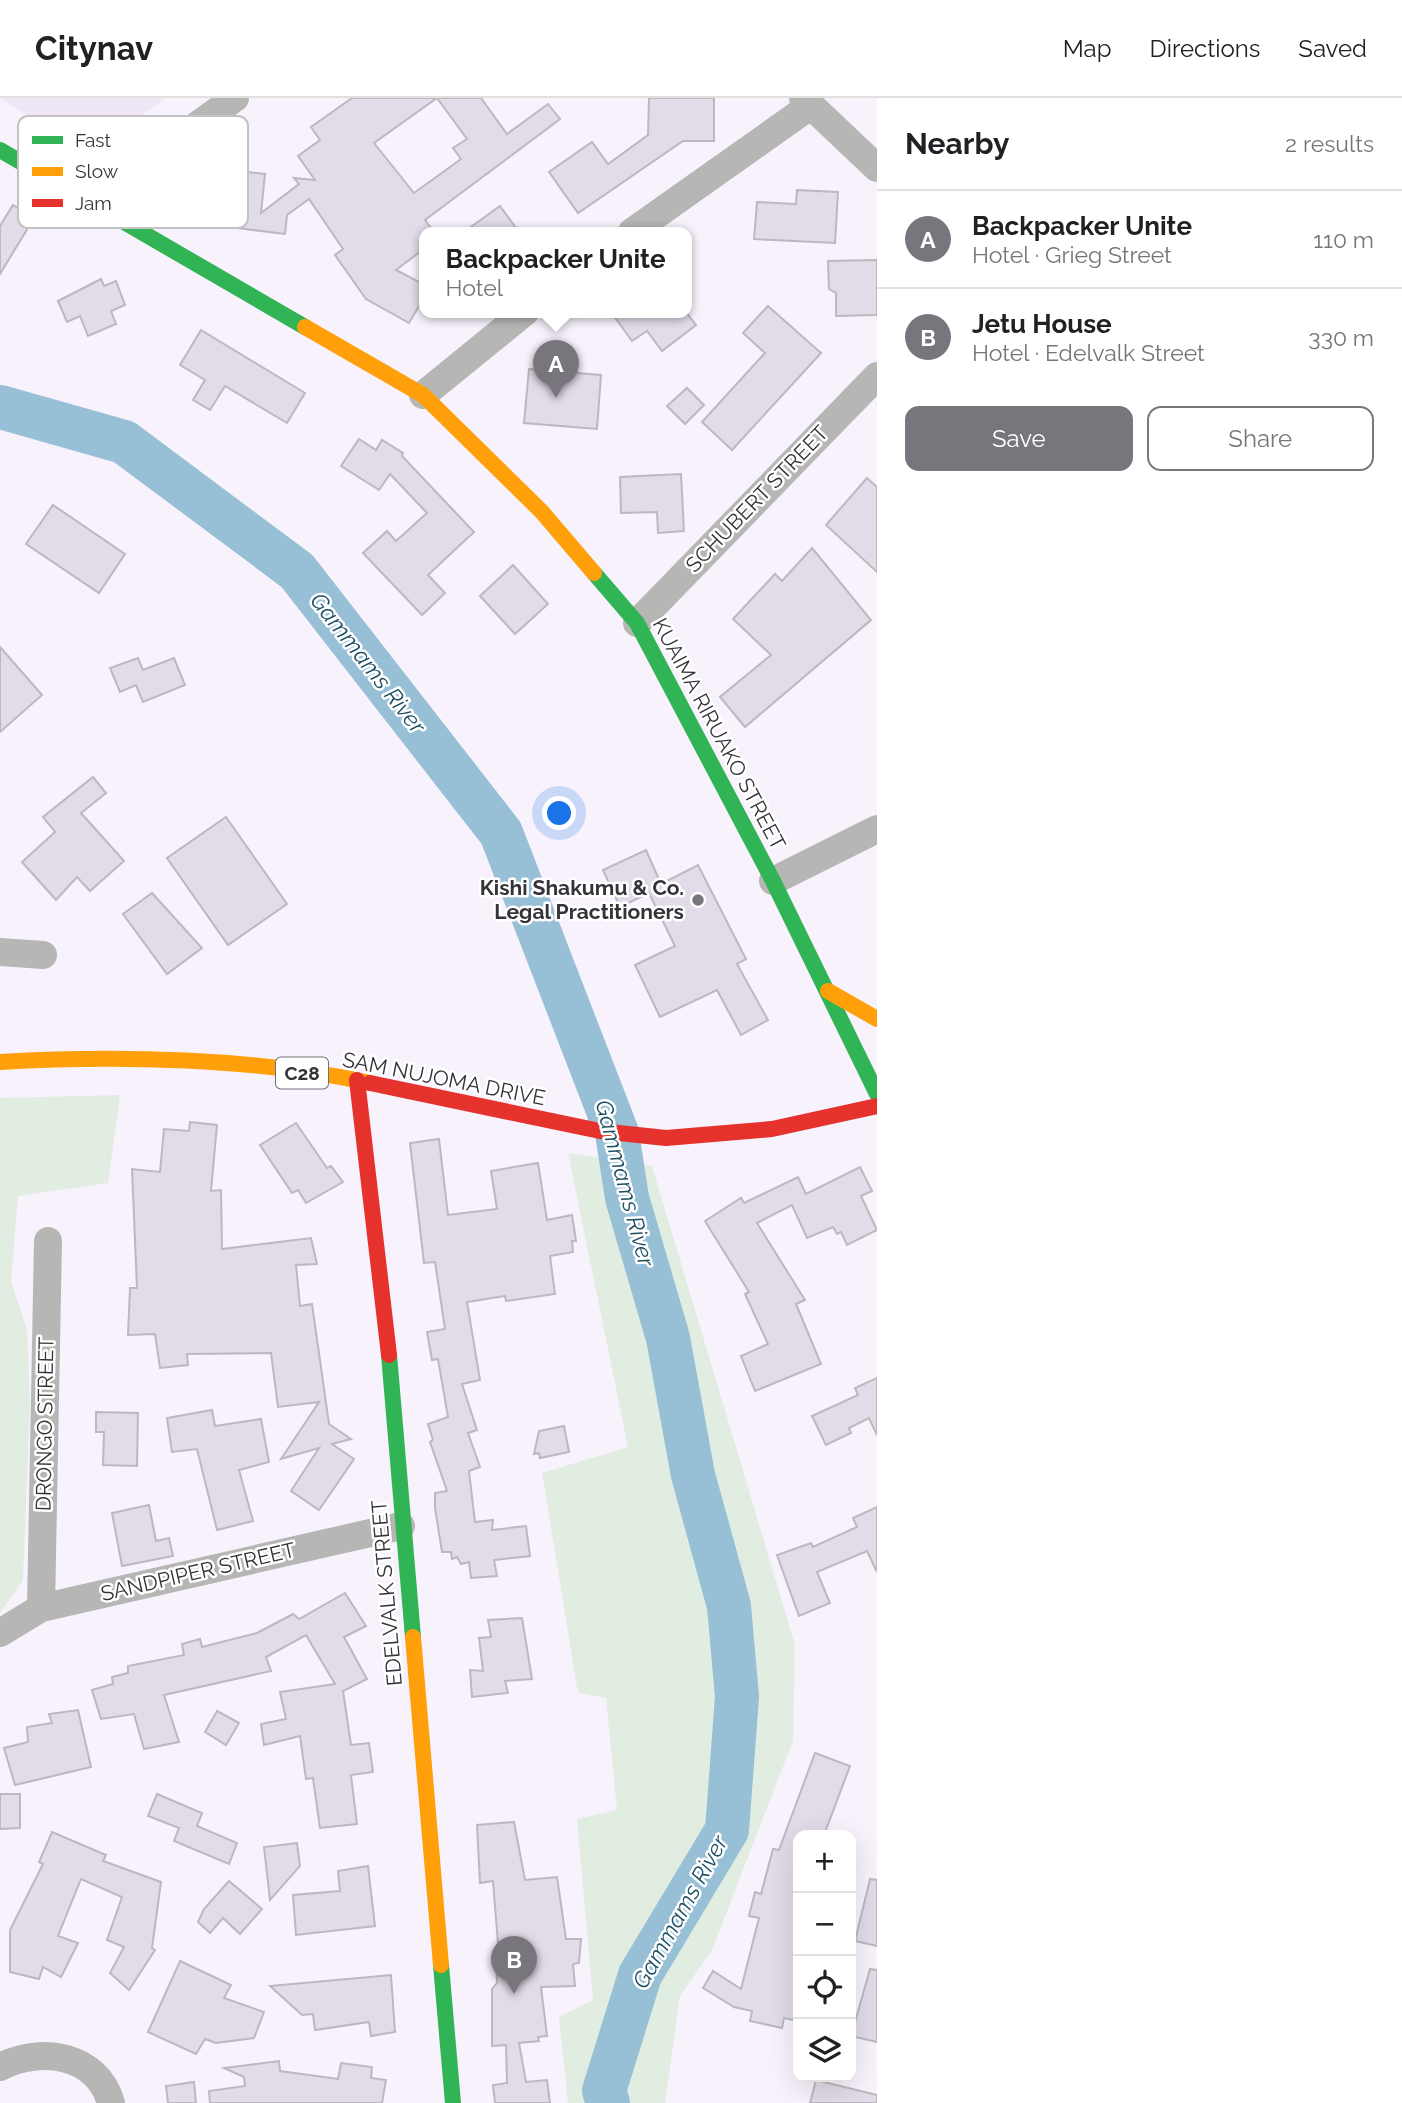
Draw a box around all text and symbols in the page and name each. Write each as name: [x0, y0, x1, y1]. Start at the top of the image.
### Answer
text: Citynav: [35, 29, 153, 68]
text: Map: [1063, 34, 1112, 63]
text: Directions: [1150, 34, 1260, 63]
text: Saved: [1298, 34, 1367, 63]
legend: [18, 116, 248, 228]
text: Nearby: [905, 126, 1009, 161]
text: Fast: [75, 129, 111, 151]
text: 2 results: [1285, 130, 1374, 157]
text: Slow: [75, 160, 119, 182]
text: Jam: [75, 192, 112, 214]
text: Backpacker Unite: [972, 211, 1192, 241]
text: A: [920, 226, 936, 253]
text: 110 m: [1313, 226, 1374, 253]
popup: [419, 227, 692, 318]
text: Hotel · Grieg Street: [972, 241, 1172, 268]
text: Backpacker Unite: [446, 244, 665, 274]
text: Hotel: [446, 274, 503, 301]
text: Jetu House: [972, 309, 1112, 339]
text: B: [920, 324, 936, 351]
text: 330 m: [1308, 324, 1374, 351]
text: Hotel · Edelvalk Street: [972, 339, 1205, 366]
pin: A: [533, 340, 579, 398]
button: Save: [905, 406, 1133, 471]
button: Share: [1147, 406, 1374, 471]
street label: SCHUBERT STREET: [680, 420, 833, 577]
water label: Gammams River: [305, 587, 432, 739]
street label: KUAIMA RIRUAKO STREET: [648, 614, 791, 854]
your location: [542, 796, 576, 830]
place label: Kishi Shakumu & Co. Legal Practitioners: [480, 875, 684, 924]
marker: Kishi Shakumu & Co. Legal Practitioners: [690, 892, 706, 908]
street label: SAM NUJOMA DRIVE: [341, 1047, 548, 1110]
road number: C28: [276, 1057, 328, 1088]
water label: Gammams River: [590, 1097, 661, 1270]
street label: DRONGO STREET: [30, 1336, 59, 1511]
street label: EDELVALK STREET: [366, 1499, 407, 1687]
street label: SANDPIPER STREET: [98, 1537, 298, 1606]
water label: Gammams River: [626, 1830, 733, 1993]
map controls: [793, 1830, 856, 2082]
button: +: [793, 1830, 856, 1893]
button: −: [793, 1893, 856, 1956]
pin: B: [491, 1936, 537, 1994]
button: locate: [793, 1956, 856, 2019]
button: layers: [793, 2019, 856, 2082]

